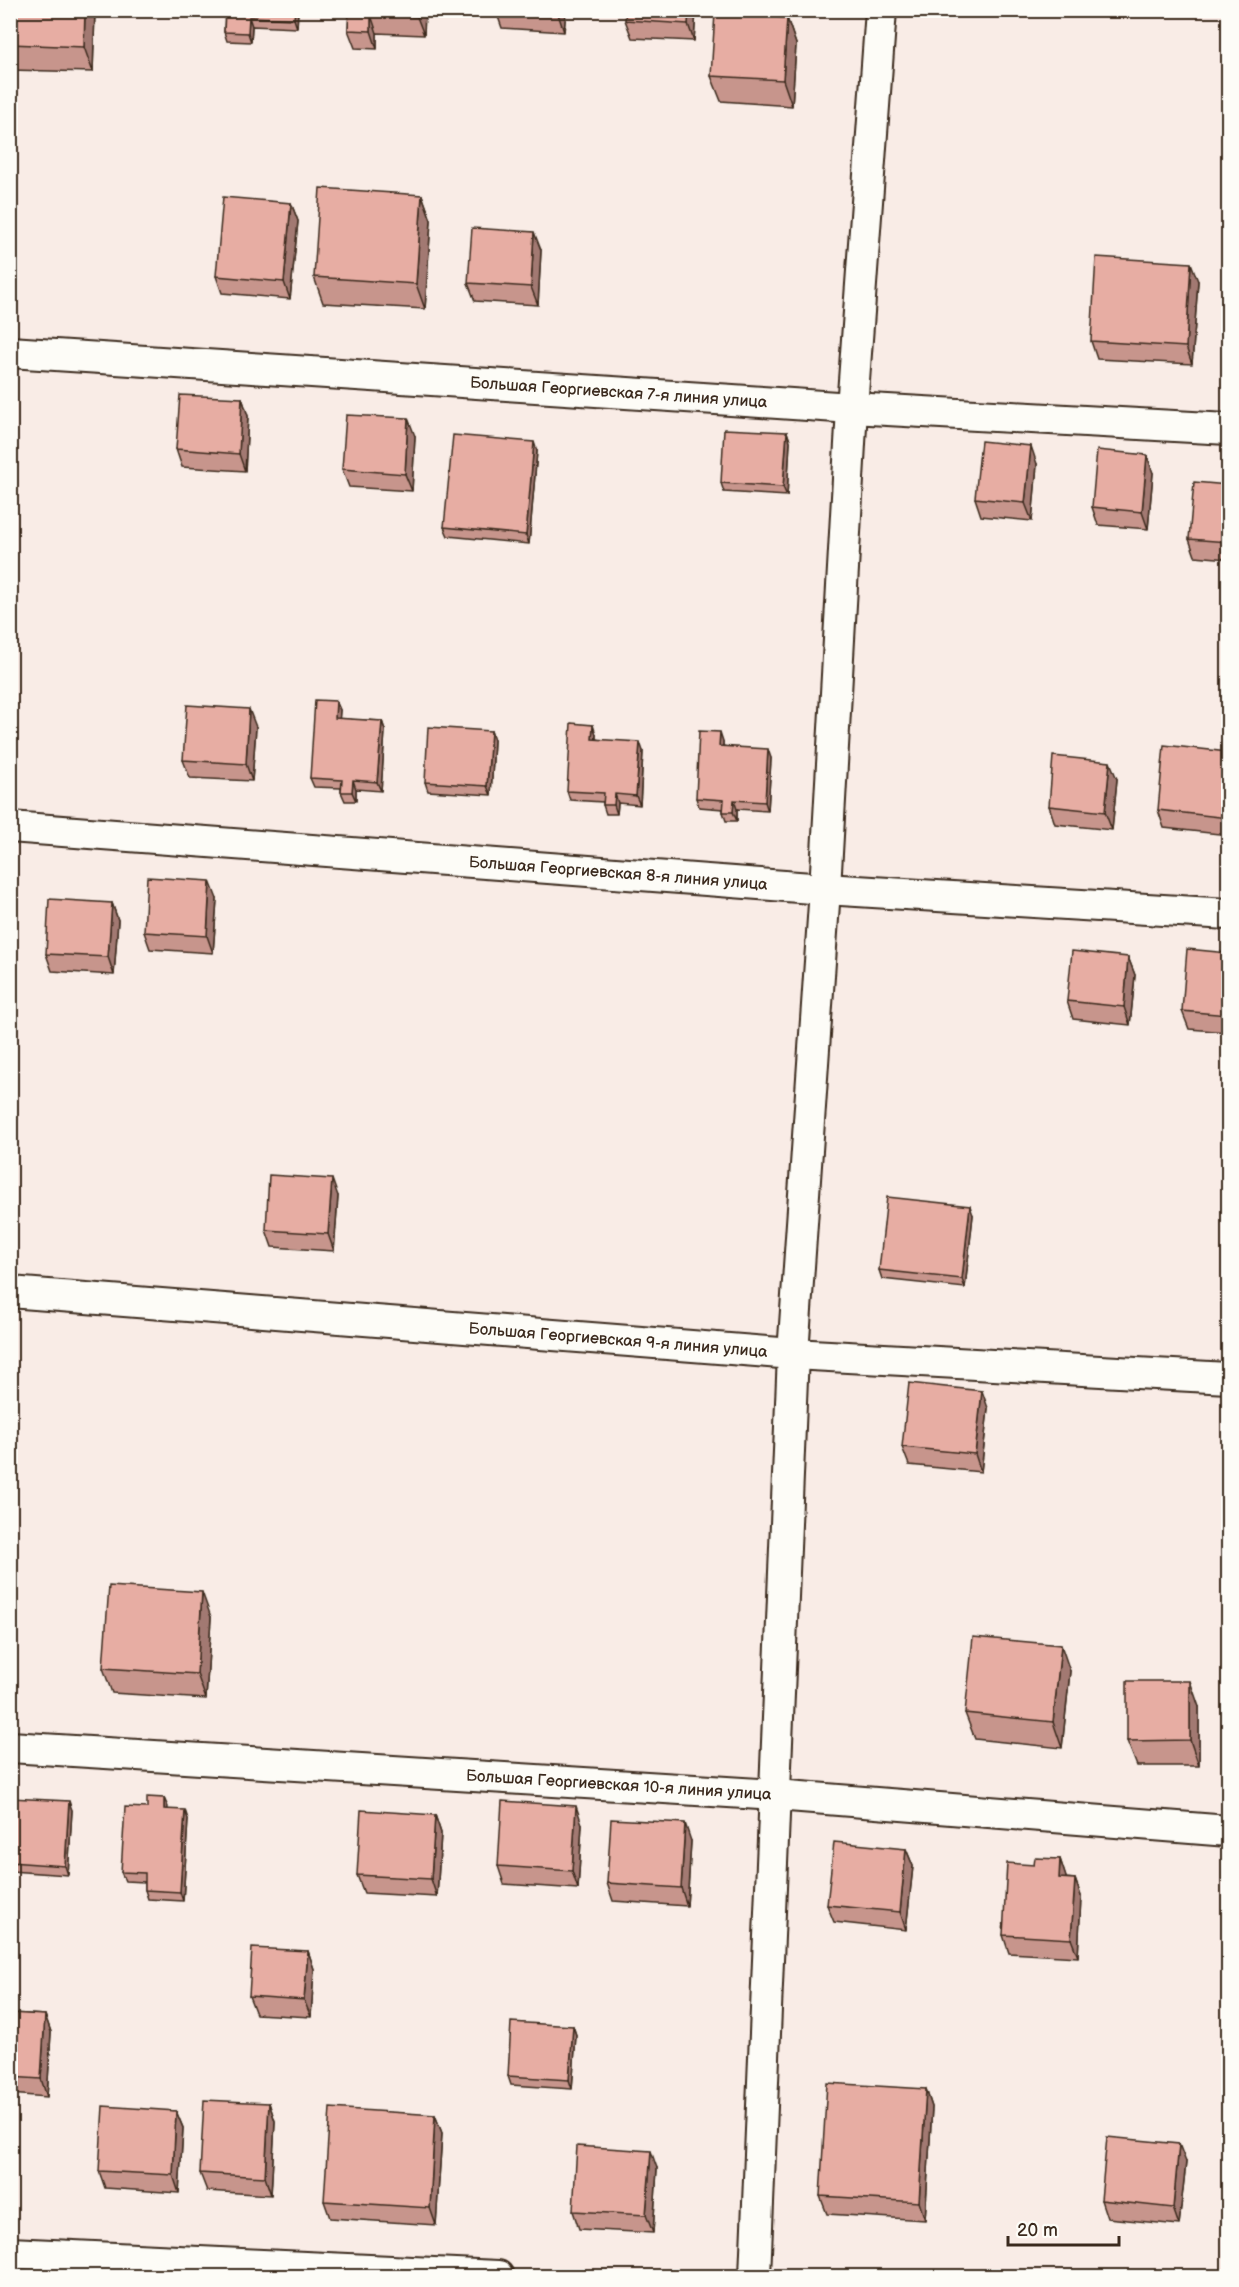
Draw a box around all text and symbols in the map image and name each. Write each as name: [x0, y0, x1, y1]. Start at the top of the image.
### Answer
street label: Большая Георгиевская 7-я линия улица: [469, 373, 768, 412]
street label: Большая Георгиевская 8-я линия улица: [468, 852, 769, 894]
street label: Большая Георгиевская 9-я линия улица: [468, 1319, 769, 1361]
street label: Большая Георгиевская 10-я линия улица: [465, 1766, 773, 1804]
scale bar: [1008, 2209, 1119, 2247]
text: 20 m: [1017, 2220, 1058, 2241]

